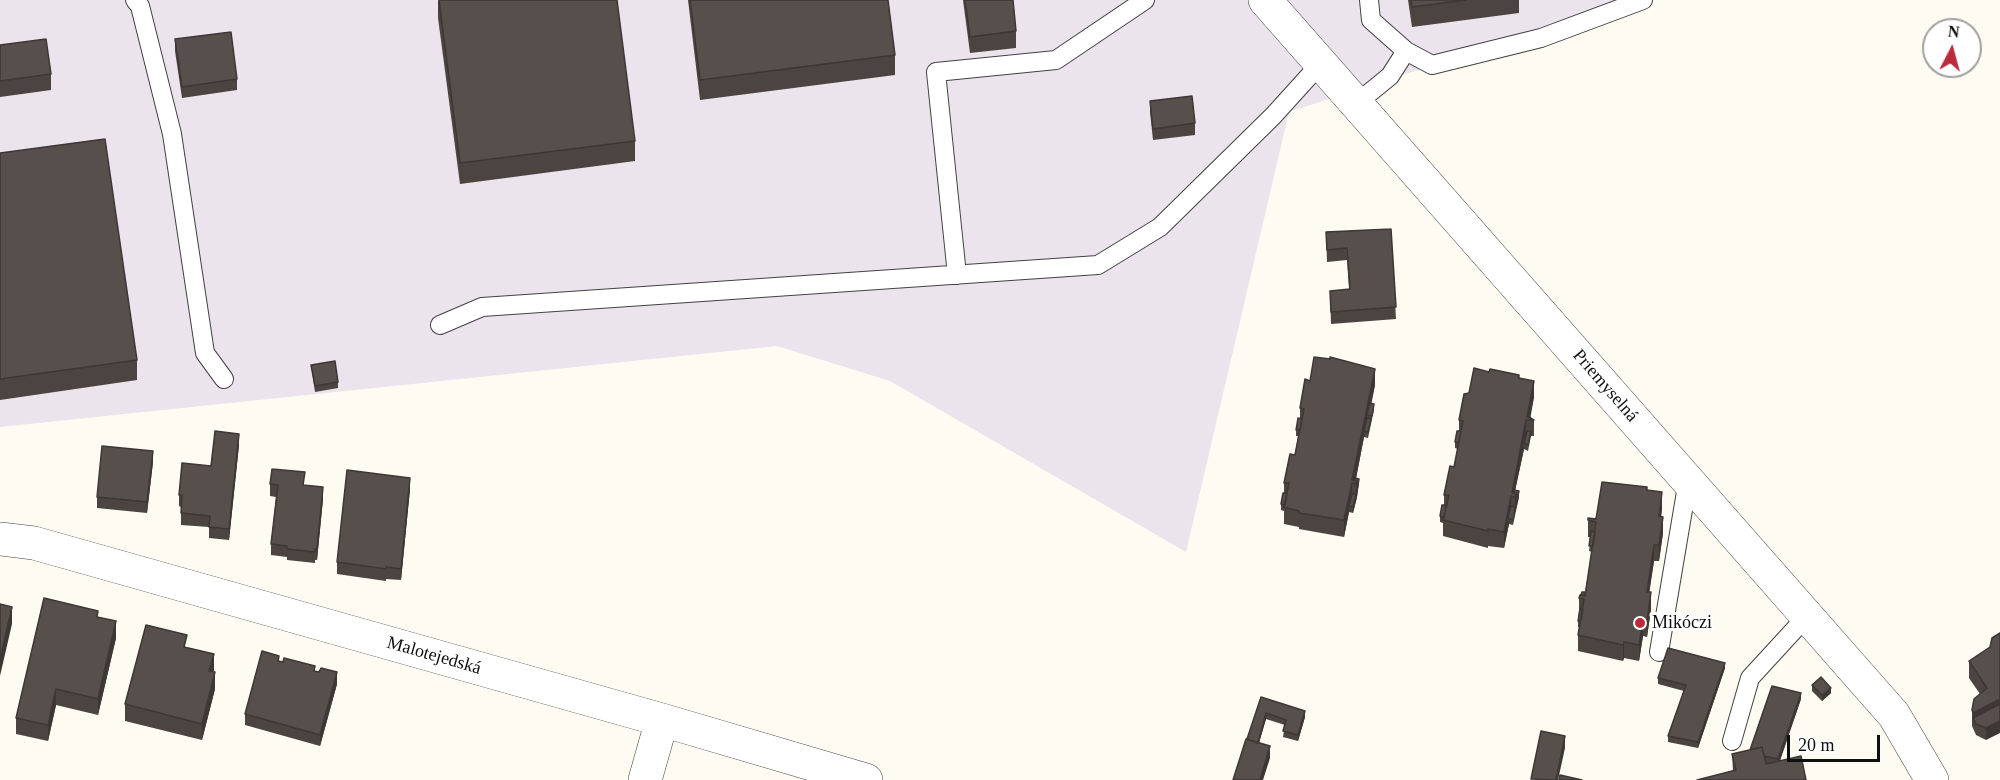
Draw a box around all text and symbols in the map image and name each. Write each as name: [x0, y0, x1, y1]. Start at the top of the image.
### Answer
north arrow: [1922, 18, 1982, 78]
text: N: [1947, 23, 1960, 41]
street label: Priemyselná: [1568, 345, 1642, 427]
place label: Mikóczi: [1652, 612, 1712, 634]
marker: Mikóczi: [1633, 616, 1647, 630]
street label: Malotejedská: [384, 632, 484, 680]
scale bar: [1790, 723, 1883, 761]
text: 20 m: [1798, 735, 1835, 755]

